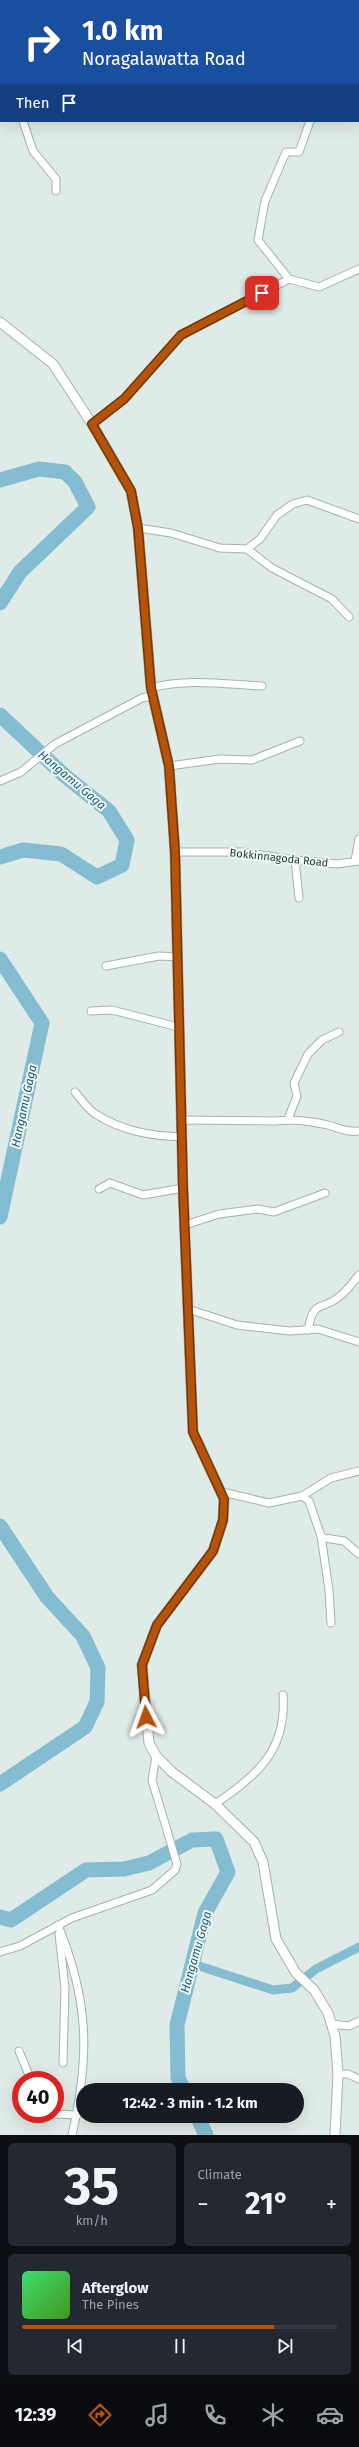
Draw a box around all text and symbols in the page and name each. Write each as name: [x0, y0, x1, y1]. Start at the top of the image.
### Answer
text: 1.0 km: [82, 14, 163, 47]
icon: right: [16, 16, 68, 68]
text: Noragalawatta Road: [82, 48, 246, 70]
icon: arrive: [58, 92, 80, 114]
text: Then: [16, 94, 50, 112]
pin: [245, 276, 279, 310]
icon: arrive: [251, 282, 273, 304]
water label: Hangamu Gaga: [35, 748, 109, 812]
street label: Bokkinnagoda Road: [229, 846, 329, 870]
water label: Hangamu Gaga: [8, 1063, 40, 1149]
position arrow: [125, 1696, 167, 1738]
water label: Hangamu Gaga: [178, 1910, 214, 1994]
speed limit sign: 40: [12, 2071, 64, 2123]
text: 12:42 · 3 min · 1.2 km: [122, 2094, 258, 2112]
text: 35: [64, 2155, 119, 2218]
text: Climate: [198, 2167, 242, 2182]
text: 21°: [245, 2186, 289, 2222]
text: −: [198, 2191, 209, 2218]
text: +: [326, 2191, 337, 2218]
text: km/h: [76, 2213, 108, 2228]
text: Afterglow: [82, 2279, 148, 2297]
text: The Pines: [82, 2297, 139, 2312]
icon: previous: [64, 2335, 86, 2357]
icon: pause: [169, 2335, 191, 2357]
icon: next: [274, 2335, 296, 2357]
icon: directions: [86, 2401, 114, 2429]
icon: music: [143, 2401, 171, 2429]
icon: phone: [201, 2401, 229, 2429]
icon: climate: [259, 2401, 287, 2429]
icon: car: [316, 2401, 344, 2429]
text: 12:39: [15, 2404, 56, 2426]

